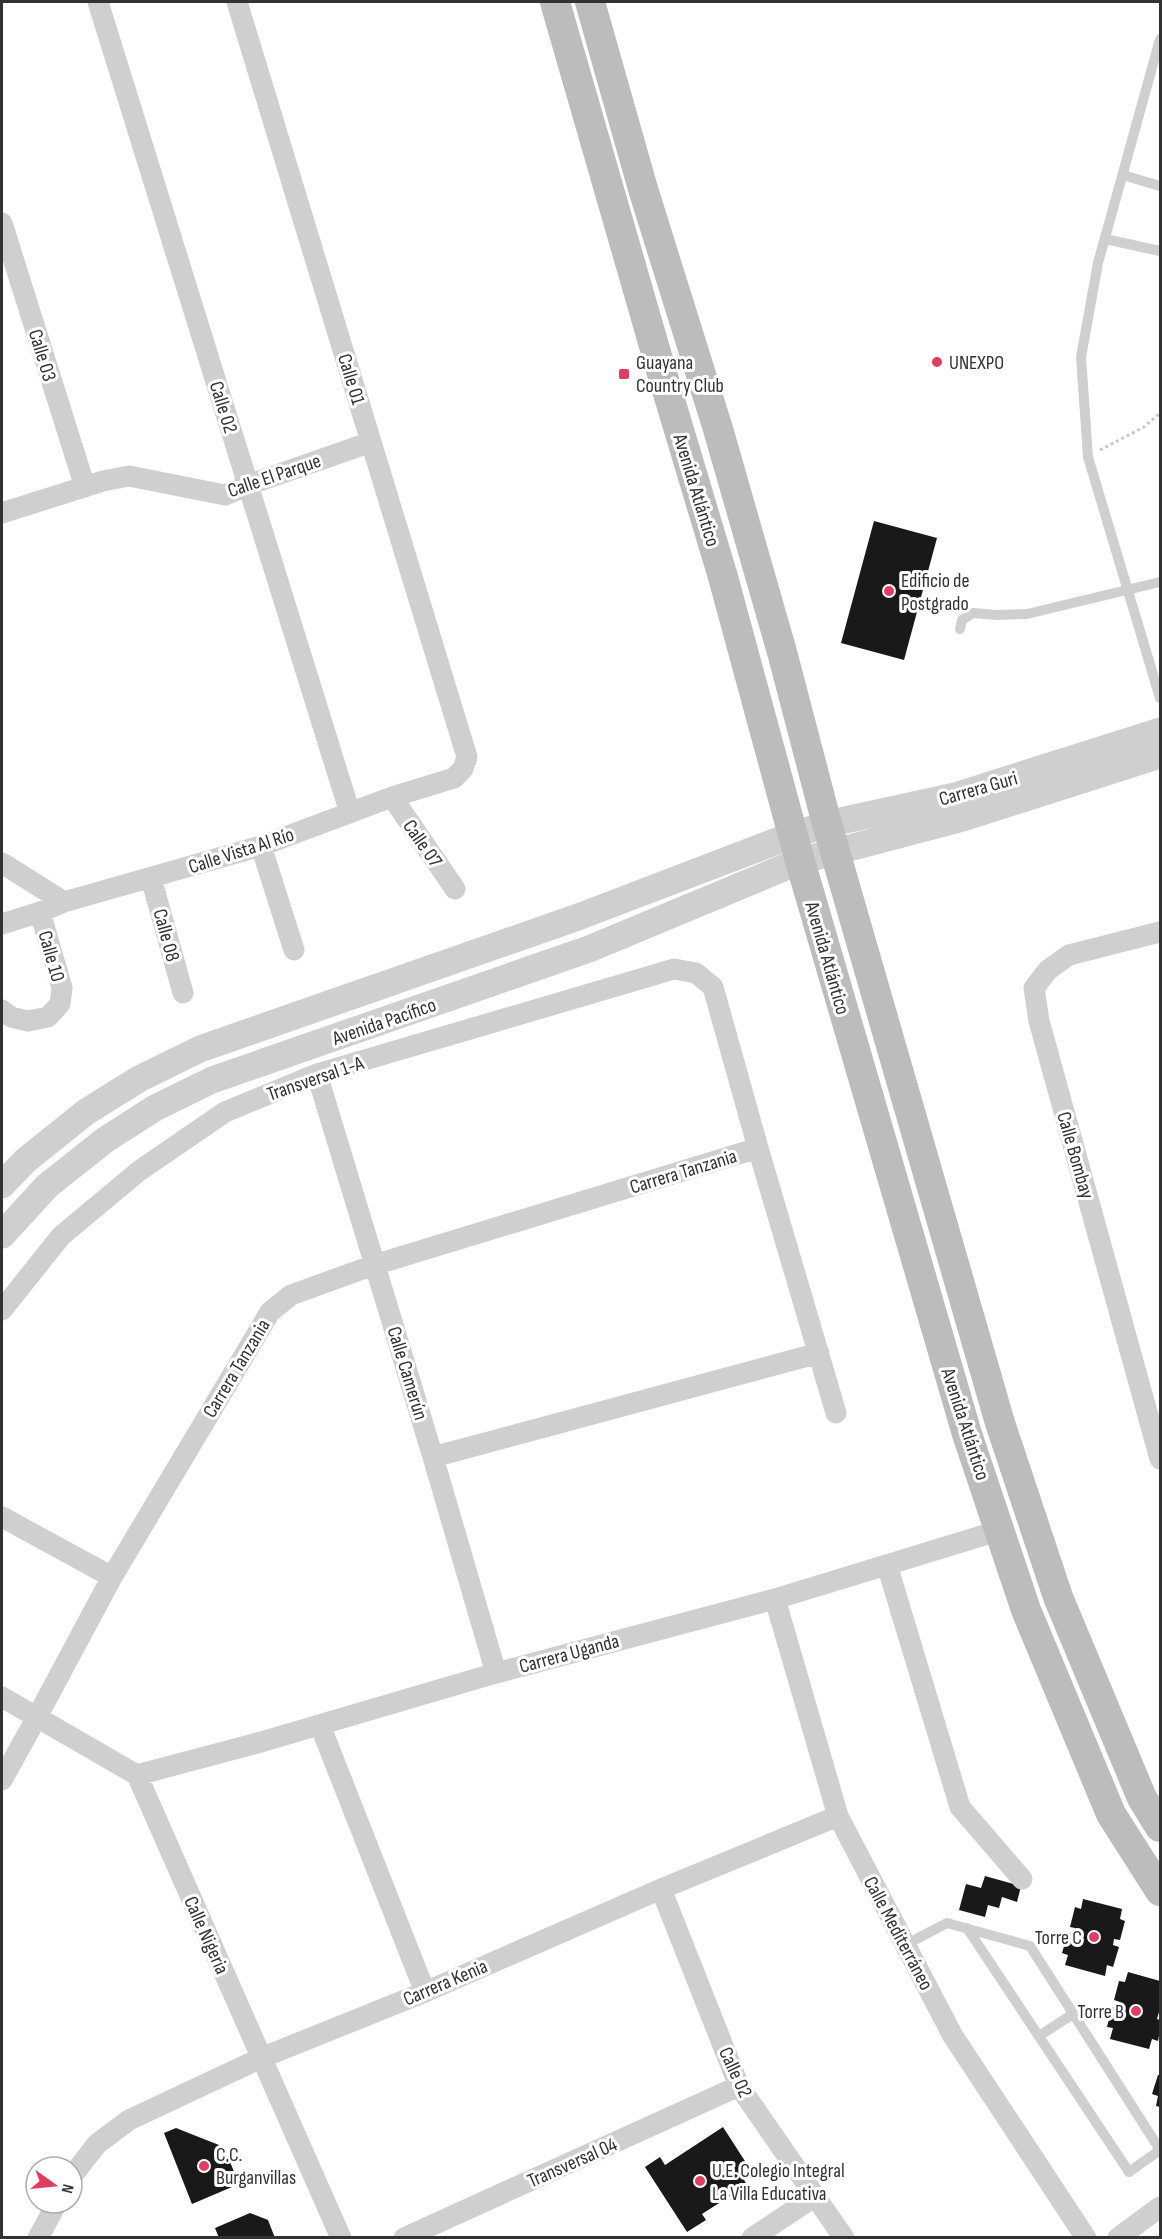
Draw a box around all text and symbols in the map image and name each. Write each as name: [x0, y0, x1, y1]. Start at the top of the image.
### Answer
street label: Calle 03: [23, 326, 61, 384]
street label: Calle 01: [332, 351, 370, 407]
place label: Guayana Country Club: [636, 351, 724, 398]
place label: UNEXPO: [949, 351, 1004, 375]
marker: UNEXPO: [930, 355, 944, 369]
marker: Guayana Country Club: [617, 367, 631, 381]
street label: Calle 02: [204, 378, 242, 436]
street label: Avenida Atlántico: [667, 430, 725, 549]
street label: Calle El Parque: [225, 449, 324, 503]
place label: Edificio de Postgrado: [901, 569, 970, 616]
marker: Edificio de Postgrado: [882, 584, 896, 598]
street label: Carrera Guri: [936, 766, 1020, 812]
street label: Calle 07: [397, 815, 447, 872]
street label: Calle Vista Al Río: [186, 823, 297, 879]
street label: Avenida Atlántico: [799, 898, 855, 1017]
street label: Calle 08: [148, 906, 185, 964]
street label: Calle 10: [32, 928, 70, 984]
street label: Avenida Pacífico: [328, 993, 439, 1051]
street label: Transversal 1-A: [264, 1051, 367, 1107]
street label: Calle Bombay: [1051, 1109, 1099, 1202]
street label: Carrera Tanzania: [627, 1144, 740, 1200]
street label: Carrera Tanzania: [198, 1315, 276, 1422]
street label: Calle Camerún: [381, 1324, 433, 1423]
street label: Avenida Atlántico: [935, 1364, 994, 1483]
street label: Carrera Uganda: [517, 1629, 622, 1679]
street label: Calle Mediterráneo: [858, 1872, 938, 1994]
street label: Calle Nigeria: [178, 1893, 234, 1978]
place label: Torre C: [1035, 1926, 1082, 1950]
marker: Torre C: [1087, 1930, 1101, 1944]
street label: Carrera Kenia: [400, 1954, 491, 2011]
place label: Torre B: [1078, 2000, 1124, 2024]
marker: Torre B: [1129, 2004, 1143, 2018]
street label: Calle 02: [713, 2043, 757, 2101]
street label: Transversal 04: [524, 2133, 621, 2193]
place label: C.C. Burganvillas: [216, 2143, 296, 2190]
north arrow: [24, 2155, 84, 2215]
marker: C.C. Burganvillas: [197, 2159, 211, 2173]
place label: U.E. Colegio Integral La Villa Educativa: [712, 2159, 845, 2206]
marker: U.E. Colegio Integral La Villa Educativa: [693, 2174, 707, 2188]
text: N: [57, 2182, 77, 2195]

